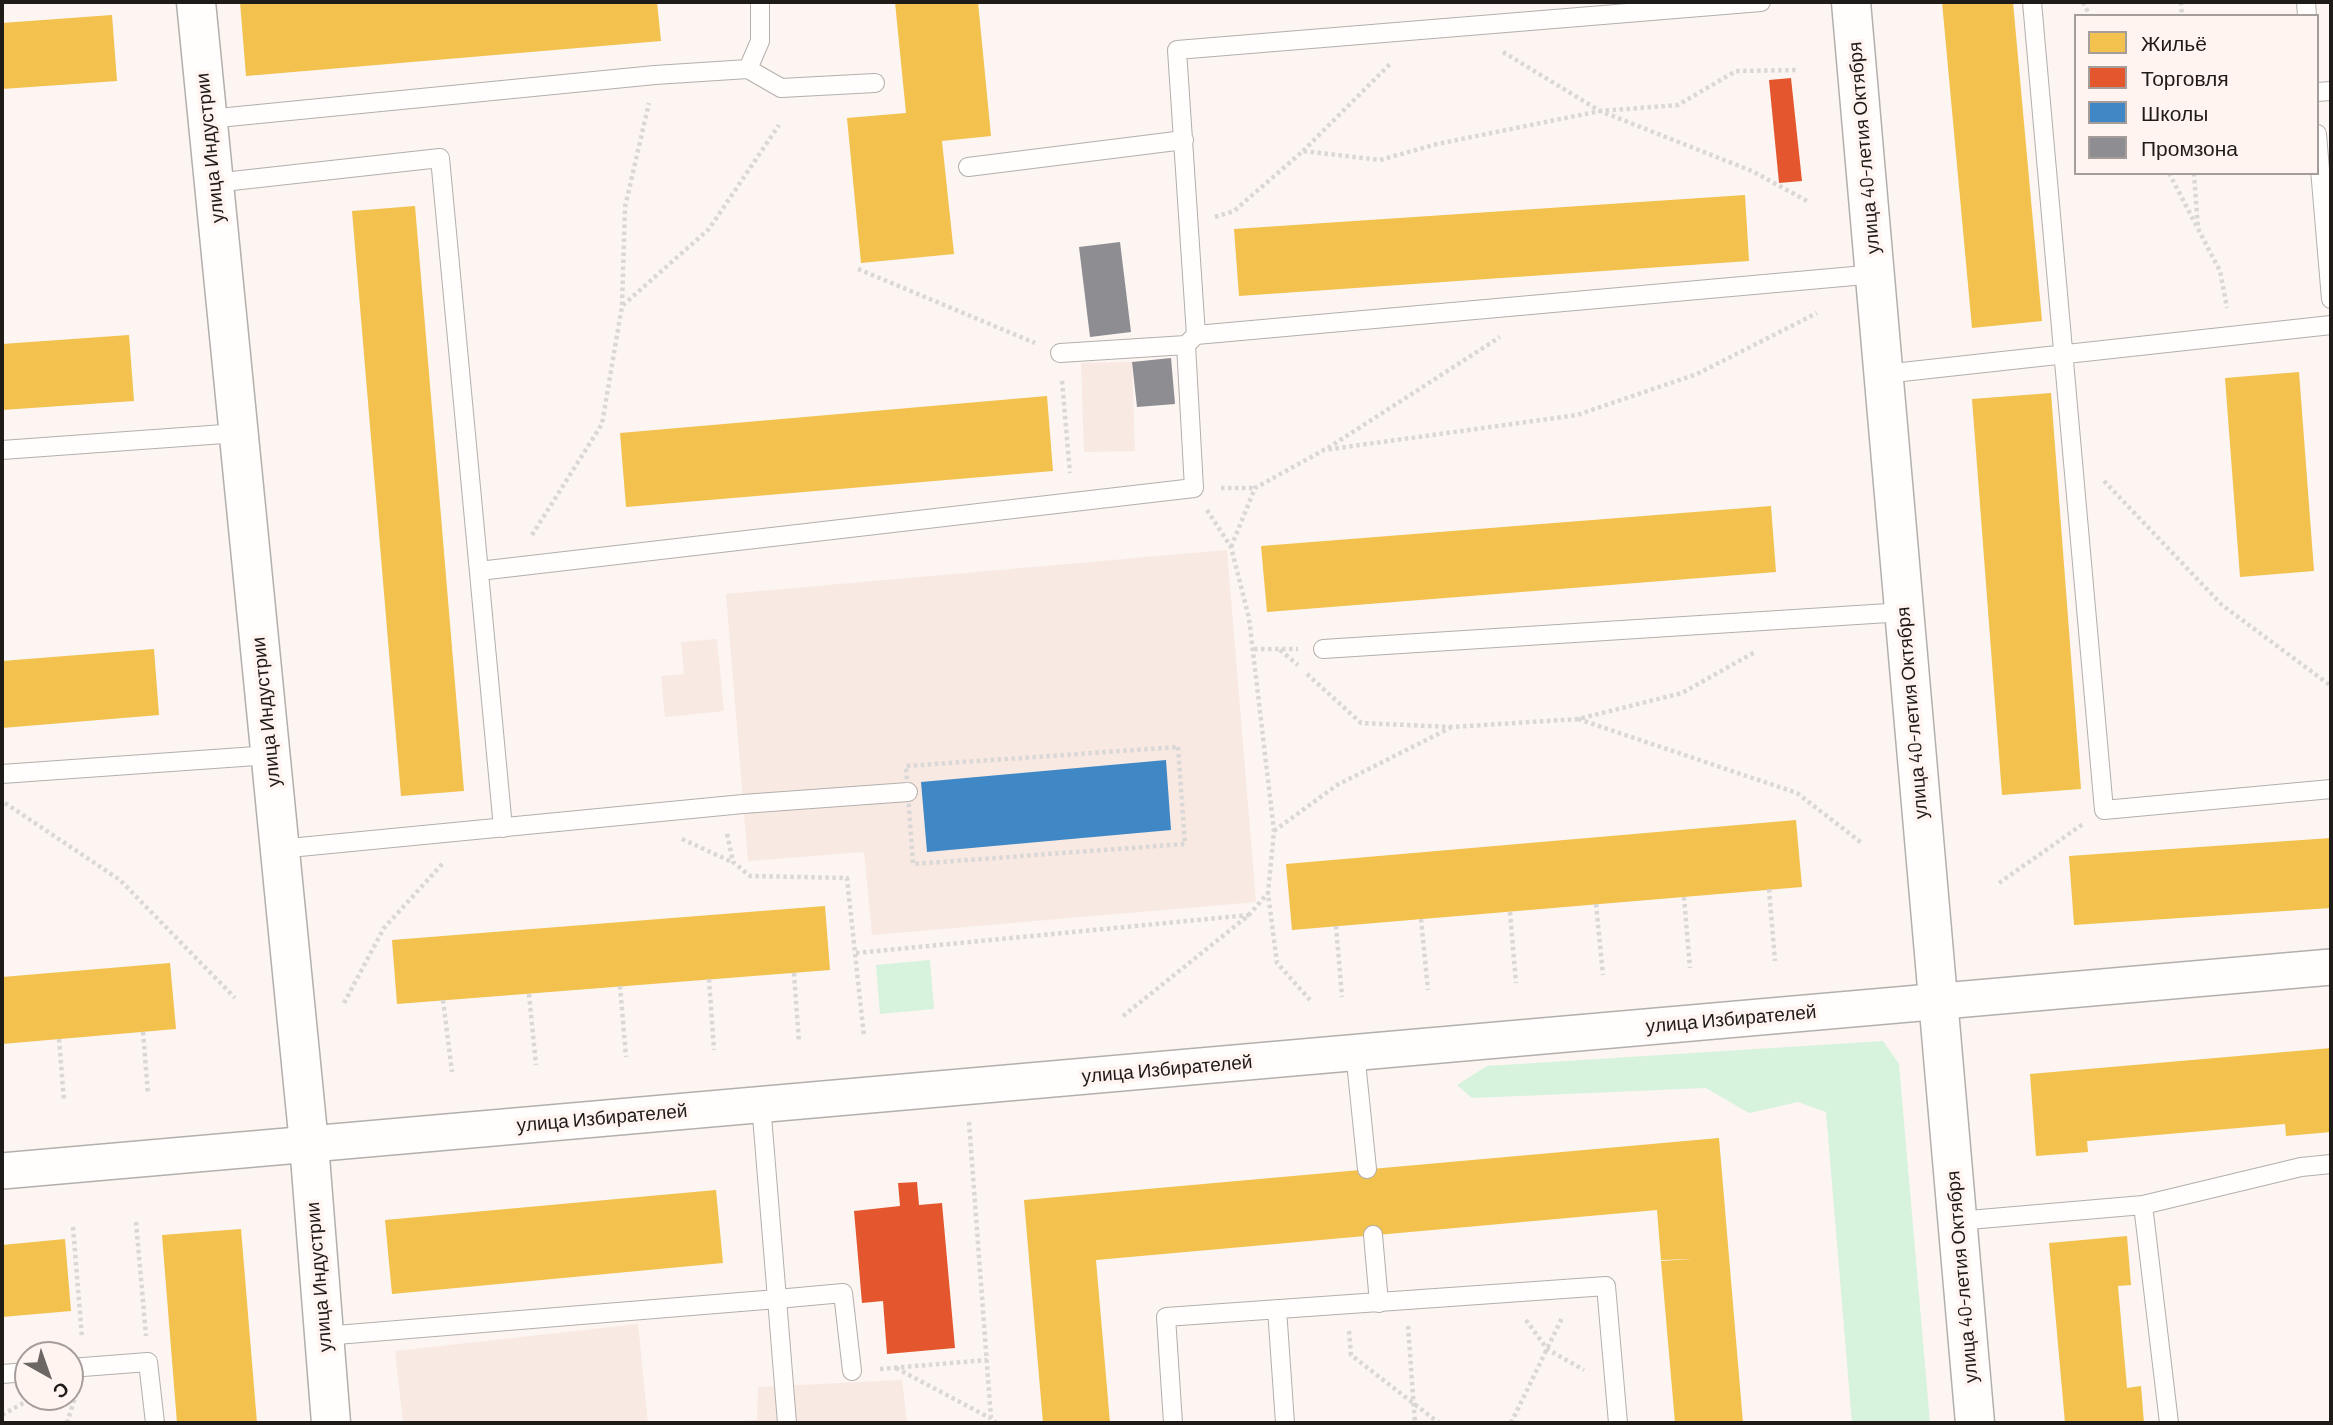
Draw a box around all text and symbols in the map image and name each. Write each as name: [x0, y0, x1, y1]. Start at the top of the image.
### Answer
legend: [2074, 14, 2319, 175]
text: Жильё: [2141, 30, 2207, 55]
street label: улица 40-летия Октября: [1843, 41, 1885, 255]
text: Торговля: [2141, 65, 2229, 90]
street label: улица Индустрии: [191, 72, 229, 224]
text: Школы: [2141, 100, 2208, 125]
text: Промзона: [2141, 135, 2238, 160]
street label: улица 40-летия Октября: [1891, 606, 1933, 820]
street label: улица Индустрии: [247, 636, 285, 788]
street label: улица Избирателей: [1645, 1000, 1817, 1038]
street label: улица Избирателей: [1081, 1050, 1253, 1088]
street label: улица Избирателей: [516, 1099, 688, 1137]
street label: улица 40-летия Октября: [1941, 1170, 1983, 1384]
street label: улица Индустрии: [301, 1201, 337, 1353]
north arrow: [14, 1341, 84, 1411]
text: С: [49, 1378, 74, 1404]

